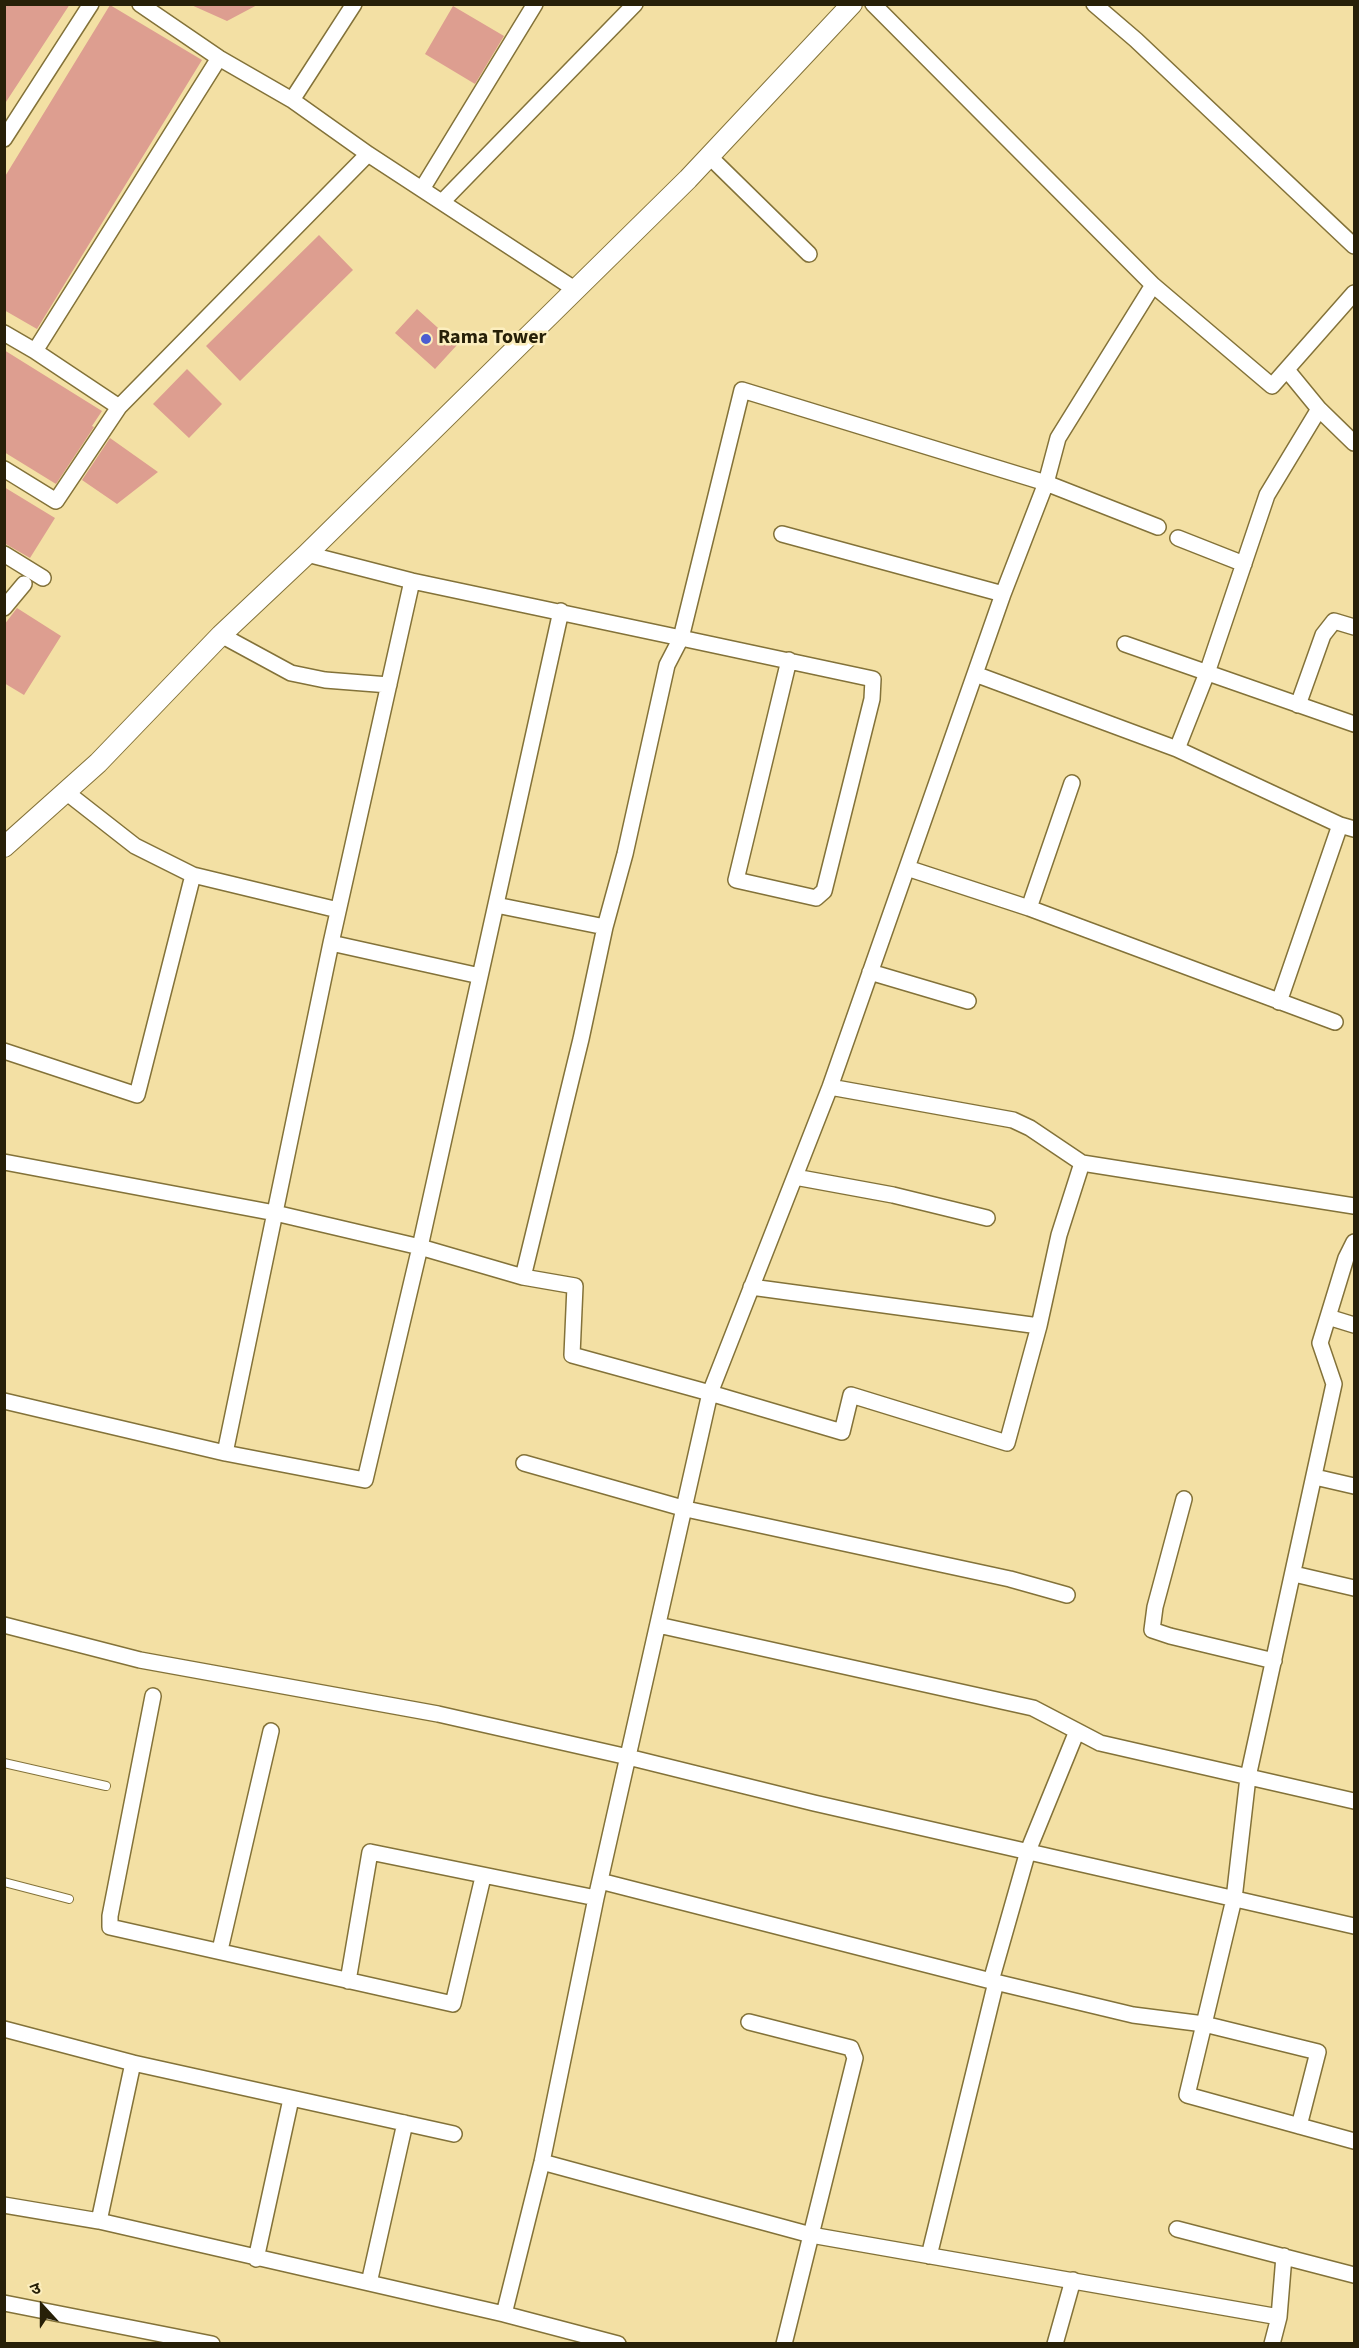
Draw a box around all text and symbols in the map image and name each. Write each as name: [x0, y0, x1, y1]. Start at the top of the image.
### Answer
place label: Rama Tower: [438, 327, 547, 351]
marker: Rama Tower: [419, 332, 433, 346]
north arrow: [12, 2276, 72, 2336]
text: उ: [27, 2277, 44, 2301]

